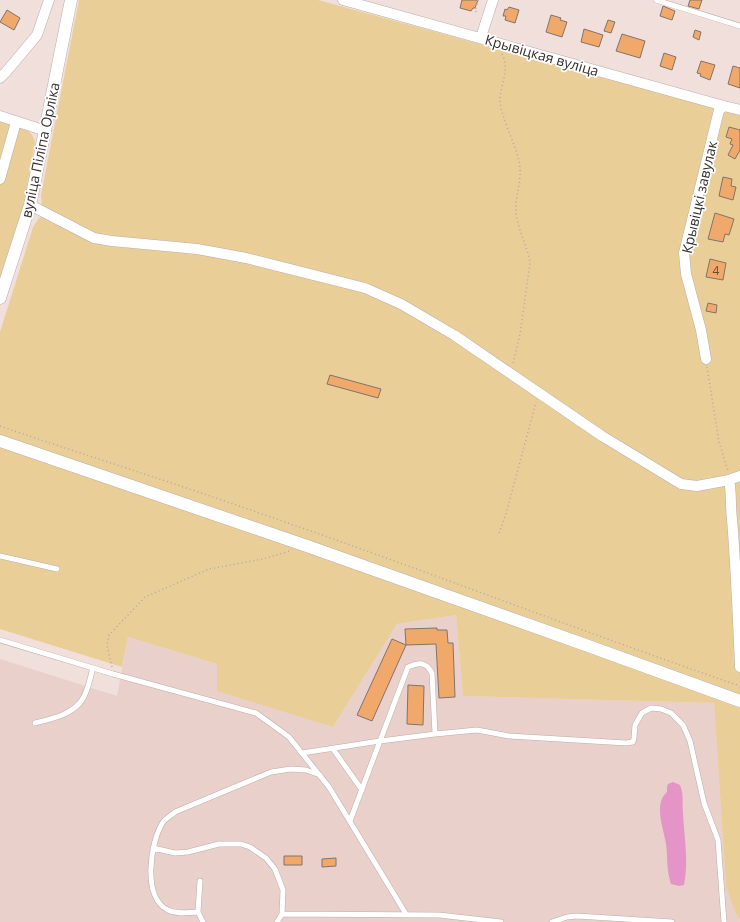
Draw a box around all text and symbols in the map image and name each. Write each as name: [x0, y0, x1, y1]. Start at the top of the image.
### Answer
street label: Крывіцкая вуліца: [483, 30, 601, 80]
street label: вуліца Піліпа Орліка: [16, 80, 64, 220]
street label: Крывіцкі завулак: [677, 138, 721, 255]
house number: 4: [713, 262, 720, 279]

